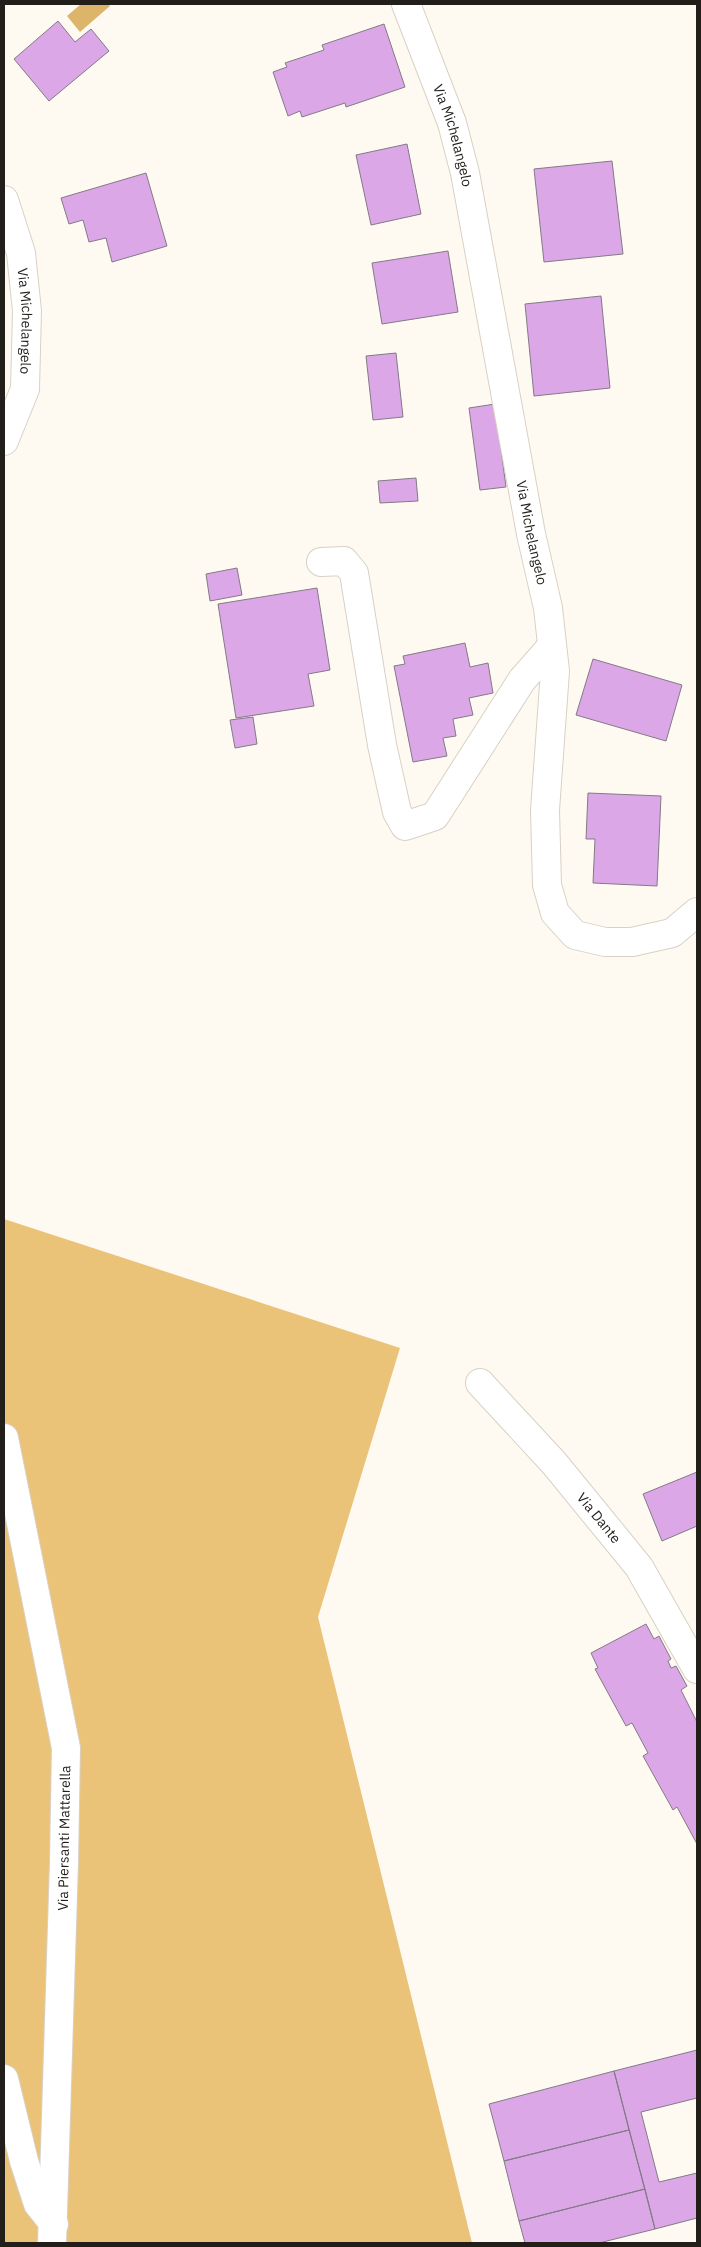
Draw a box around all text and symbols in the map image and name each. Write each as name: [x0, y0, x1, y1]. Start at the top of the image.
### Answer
street label: Via Michelangelo: [429, 82, 476, 188]
street label: Via Michelangelo: [14, 267, 36, 375]
street label: Via Michelangelo: [512, 479, 551, 587]
street label: Via Dante: [573, 1489, 625, 1547]
street label: Via Piersanti Mattarella: [54, 1765, 74, 1911]

